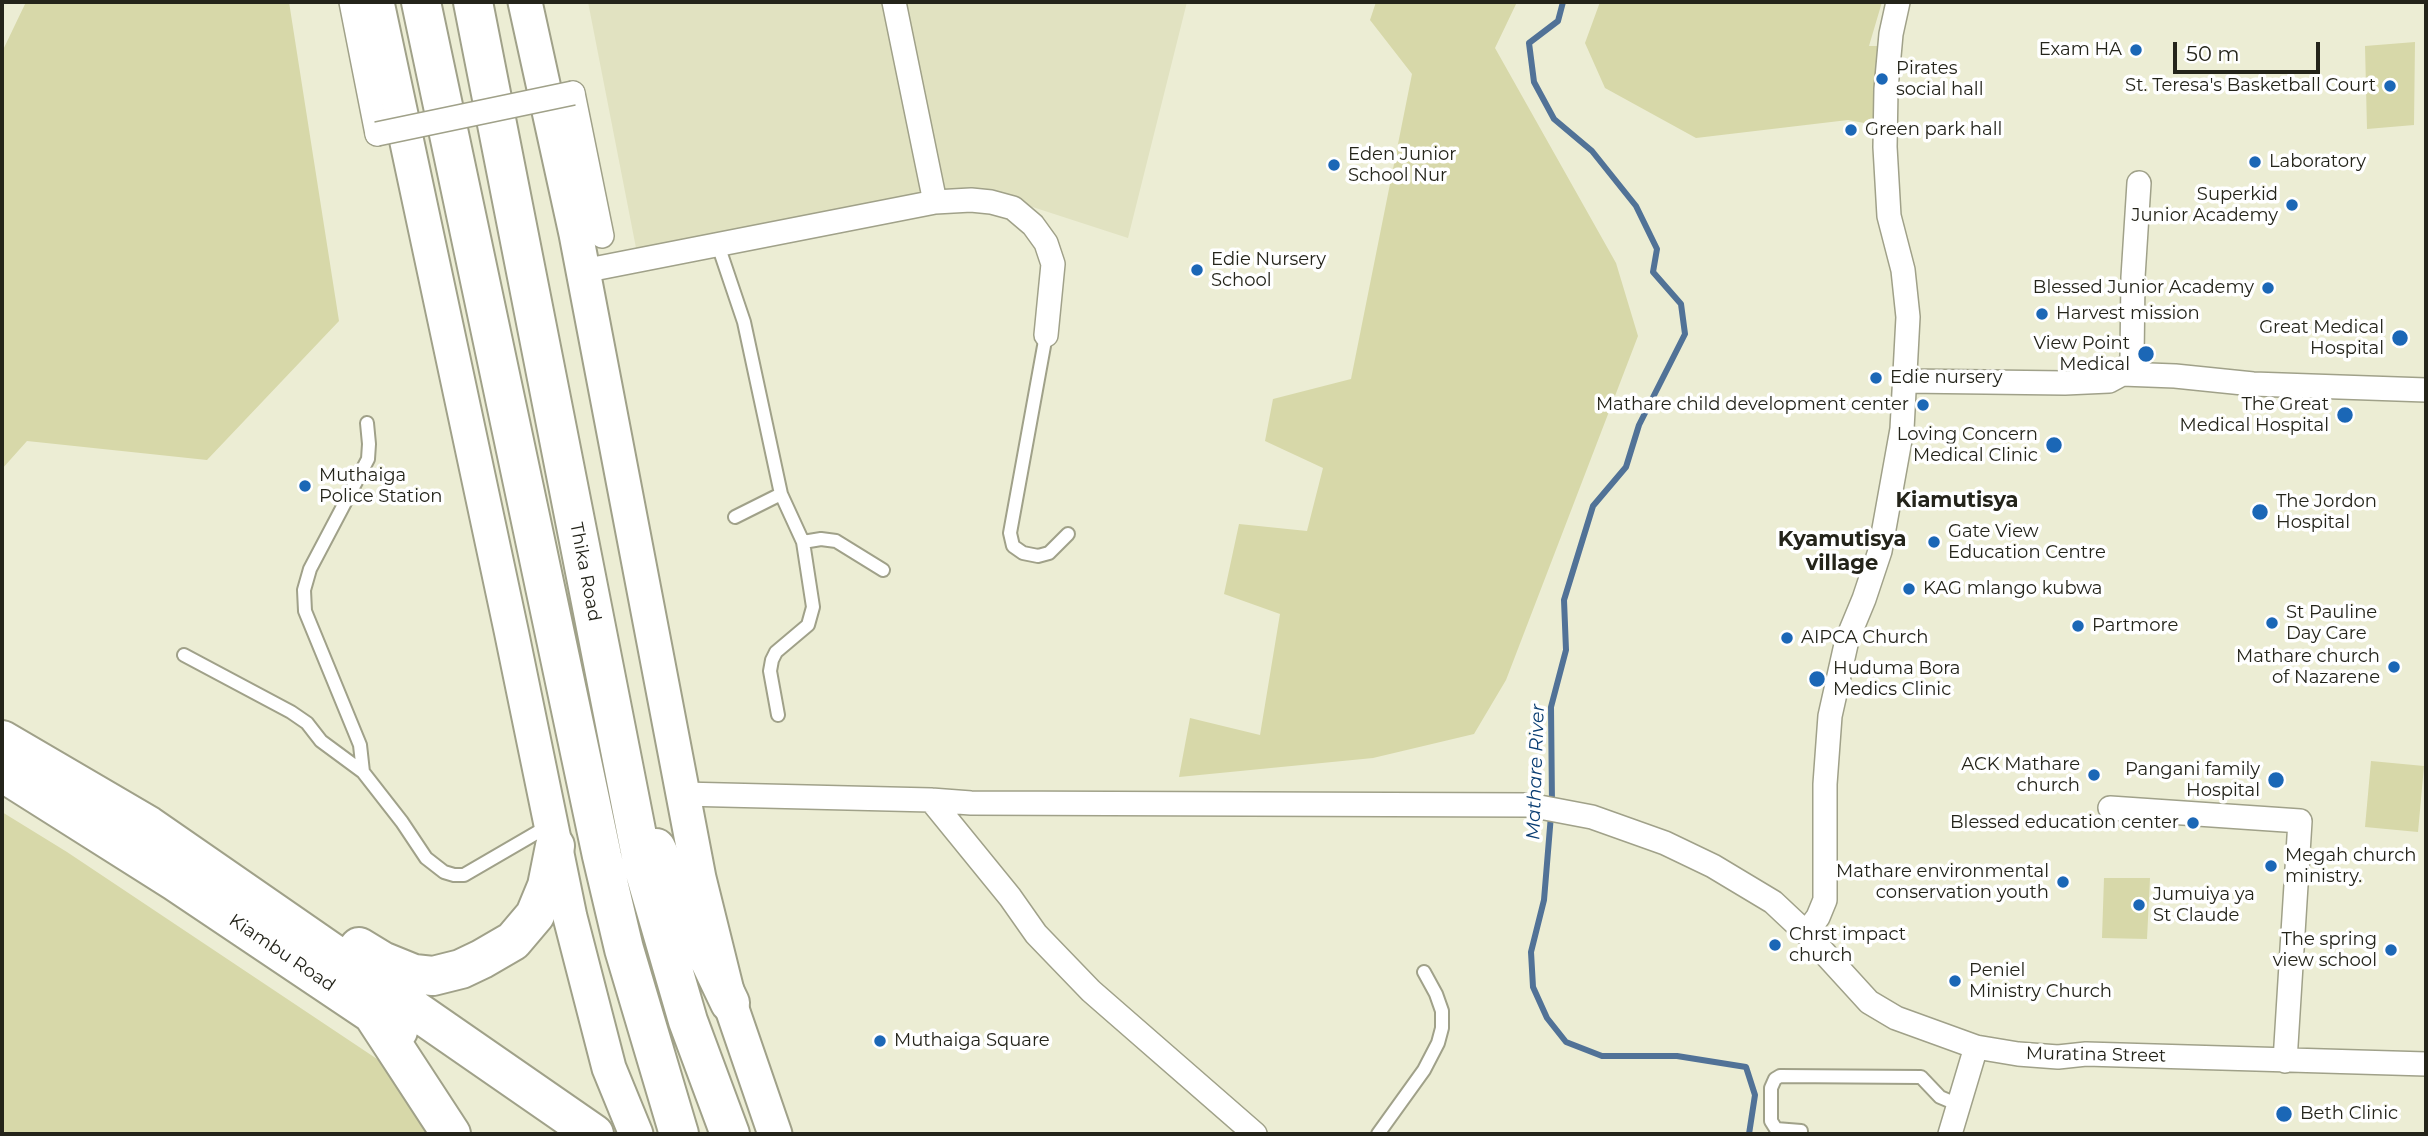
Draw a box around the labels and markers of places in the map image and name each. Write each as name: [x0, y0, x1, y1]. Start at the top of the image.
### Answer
place label: Exam HA: [2039, 39, 2122, 61]
marker: Exam HA: [2128, 42, 2144, 58]
place label: Pirates social hall: [1896, 58, 1984, 100]
marker: Pirates social hall: [1874, 71, 1890, 87]
place label: St. Teresa's Basketball Court: [2125, 75, 2376, 97]
marker: St. Teresa's Basketball Court: [2382, 78, 2398, 94]
place label: Green park hall: [1865, 119, 2002, 141]
marker: Green park hall: [1843, 122, 1859, 138]
place label: Eden Junior School Nur: [1348, 144, 1456, 186]
place label: Laboratory: [2269, 151, 2366, 173]
marker: Laboratory: [2247, 154, 2263, 170]
marker: Eden Junior School Nur: [1326, 157, 1342, 173]
place label: Superkid Junior Academy: [2132, 184, 2278, 227]
marker: Superkid Junior Academy: [2284, 197, 2300, 213]
place label: Edie Nursery School: [1211, 249, 1326, 292]
marker: Edie Nursery School: [1189, 262, 1205, 278]
place label: Blessed Junior Academy: [2033, 277, 2254, 299]
marker: Blessed Junior Academy: [2260, 280, 2276, 296]
place label: Harvest mission: [2056, 303, 2200, 325]
marker: Harvest mission: [2034, 306, 2050, 322]
place label: Great Medical Hospital: [2259, 317, 2384, 360]
marker: Great Medical Hospital: [2390, 328, 2410, 348]
place label: View Point Medical: [2033, 333, 2130, 376]
marker: View Point Medical: [2136, 344, 2156, 364]
place label: Edie nursery: [1890, 367, 2002, 389]
marker: Edie nursery: [1868, 370, 1884, 386]
place label: Mathare child development center: [1596, 394, 1909, 416]
place label: The Great Medical Hospital: [2180, 394, 2329, 436]
marker: Mathare child development center: [1915, 397, 1931, 413]
marker: The Great Medical Hospital: [2335, 405, 2355, 425]
place label: Loving Concern Medical Clinic: [1897, 424, 2038, 466]
marker: Loving Concern Medical Clinic: [2044, 435, 2064, 455]
place label: Muthaiga Police Station: [319, 465, 442, 508]
marker: Muthaiga Police Station: [297, 478, 313, 494]
place label: The Jordon Hospital: [2276, 491, 2377, 534]
marker: The Jordon Hospital: [2250, 502, 2270, 522]
place label: Gate View Education Centre: [1948, 521, 2106, 564]
marker: Gate View Education Centre: [1926, 534, 1942, 550]
place label: KAG mlango kubwa: [1923, 578, 2102, 600]
marker: KAG mlango kubwa: [1901, 581, 1917, 597]
place label: St Pauline Day Care: [2286, 602, 2377, 644]
place label: Partmore: [2092, 615, 2178, 637]
marker: St Pauline Day Care: [2264, 615, 2280, 631]
marker: Partmore: [2070, 618, 2086, 634]
place label: AIPCA Church: [1801, 627, 1929, 649]
marker: AIPCA Church: [1779, 630, 1795, 646]
place label: Mathare church of Nazarene: [2236, 646, 2380, 688]
place label: Huduma Bora Medics Clinic: [1833, 658, 1960, 700]
marker: Mathare church of Nazarene: [2386, 659, 2402, 675]
marker: Huduma Bora Medics Clinic: [1807, 669, 1827, 689]
place label: ACK Mathare church: [1961, 754, 2080, 796]
place label: Pangani family Hospital: [2125, 759, 2260, 802]
marker: ACK Mathare church: [2086, 767, 2102, 783]
marker: Pangani family Hospital: [2266, 770, 2286, 790]
place label: Blessed education center: [1950, 812, 2179, 834]
marker: Blessed education center: [2185, 815, 2201, 831]
place label: Megah church ministry.: [2285, 845, 2416, 888]
marker: Megah church ministry.: [2263, 858, 2279, 874]
place label: Mathare environmental conservation youth: [1836, 861, 2049, 903]
marker: Mathare environmental conservation youth: [2055, 874, 2071, 890]
place label: Jumuiya ya St Claude: [2153, 884, 2255, 926]
marker: Jumuiya ya St Claude: [2131, 897, 2147, 913]
place label: Chrst impact church: [1789, 924, 1906, 967]
place label: The spring view school: [2273, 929, 2377, 972]
marker: Chrst impact church: [1767, 937, 1783, 953]
marker: The spring view school: [2383, 942, 2399, 958]
place label: Peniel Ministry Church: [1969, 960, 2112, 1002]
marker: Peniel Ministry Church: [1947, 973, 1963, 989]
place label: Muthaiga Square: [894, 1030, 1050, 1052]
marker: Muthaiga Square: [872, 1033, 888, 1049]
place label: Beth Clinic: [2300, 1103, 2398, 1125]
marker: Beth Clinic: [2274, 1104, 2294, 1124]

